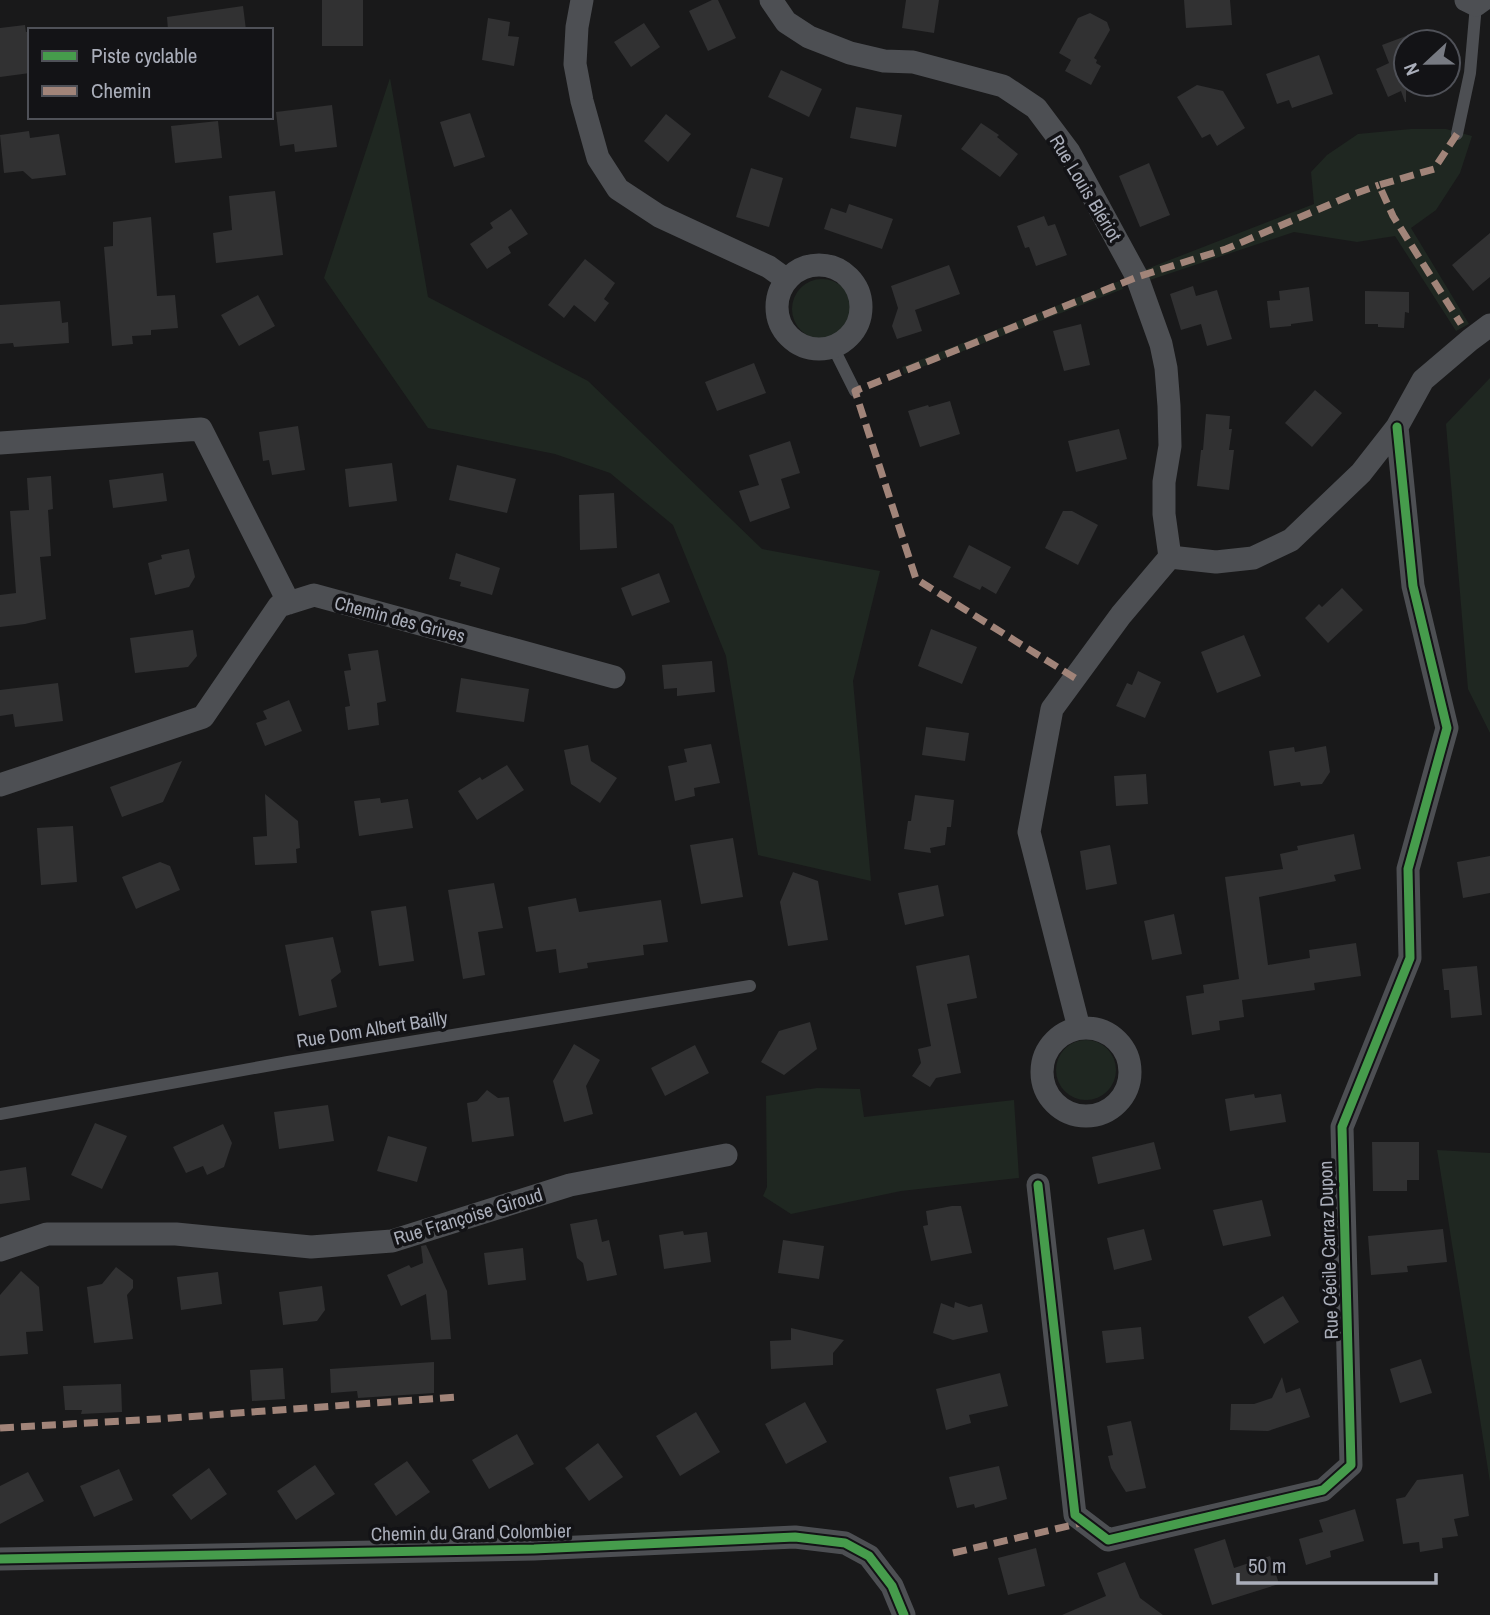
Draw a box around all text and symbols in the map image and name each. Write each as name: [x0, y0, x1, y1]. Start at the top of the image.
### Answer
legend: [28, 28, 273, 119]
north arrow: [1392, 28, 1462, 98]
text: Piste cyclable: [91, 41, 197, 70]
text: N: [1397, 59, 1425, 79]
text: Chemin: [91, 76, 151, 105]
street label: Rue Louis Blériot: [1044, 130, 1128, 247]
street label: Chemin des Grives: [332, 589, 468, 649]
street label: Rue Dom Albert Bailly: [295, 1004, 449, 1054]
street label: Rue Cécile Carraz Dupon: [1312, 1160, 1344, 1340]
street label: Rue Françoise Giroud: [390, 1181, 546, 1251]
street label: Chemin du Grand Colombier: [371, 1517, 572, 1547]
scale bar: [1238, 1542, 1436, 1586]
text: 50 m: [1248, 1551, 1286, 1580]

